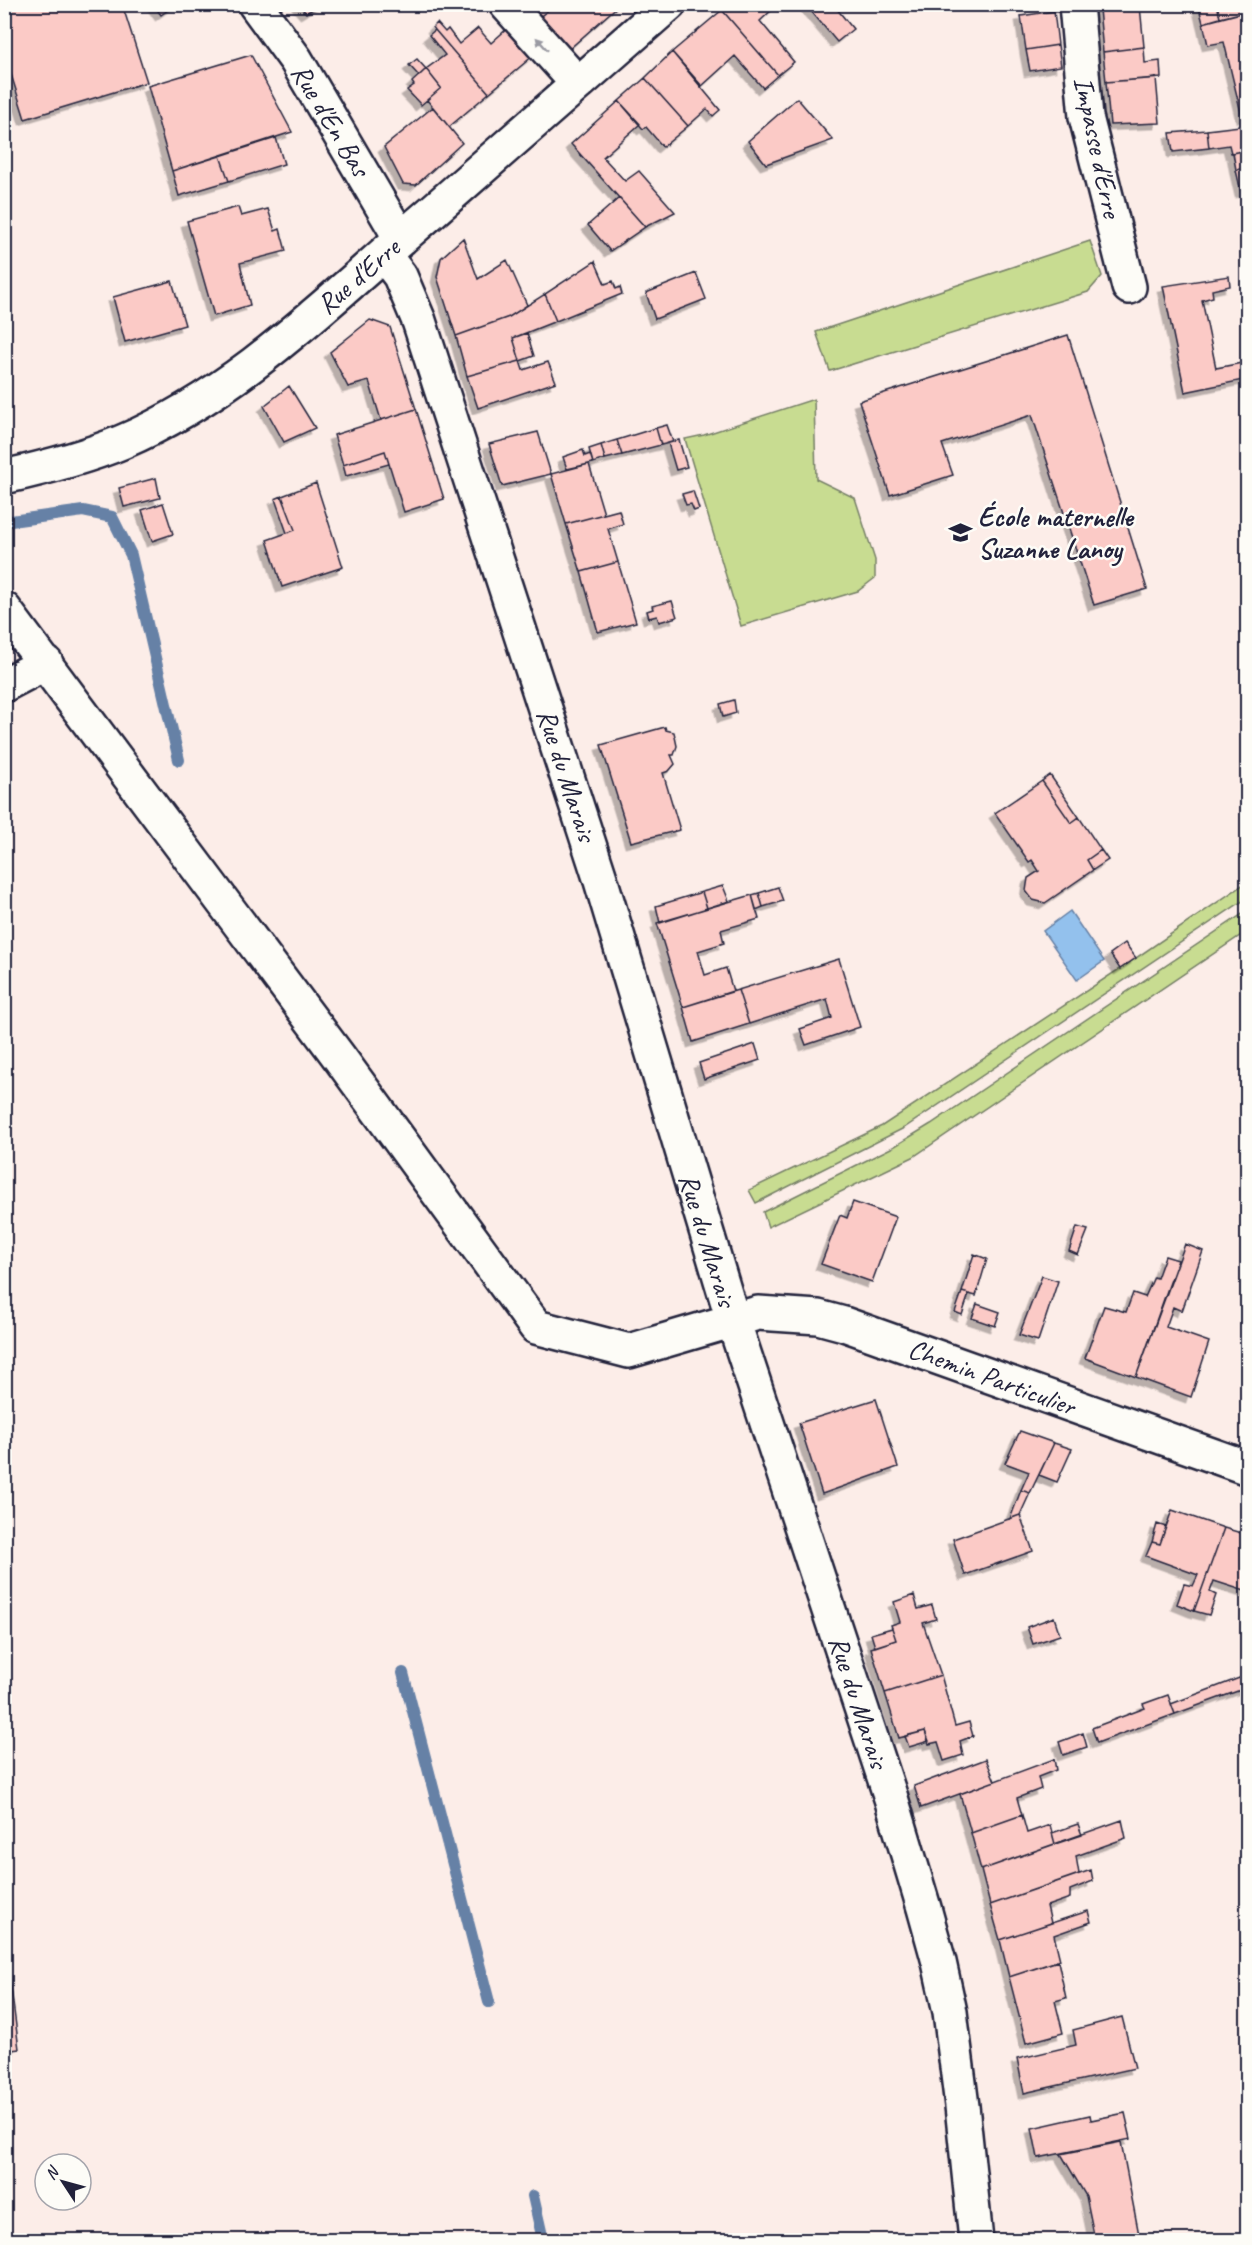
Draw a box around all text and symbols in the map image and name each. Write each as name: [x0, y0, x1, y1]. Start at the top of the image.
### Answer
one-way arrow: [536, 37, 549, 52]
street label: Rue d'En Bas: [284, 57, 380, 185]
street label: Impasse d'Erre: [1066, 73, 1130, 222]
street label: Rue d'Erre: [309, 229, 408, 322]
place label: École maternelle Suzanne Lanoy: [978, 499, 1135, 567]
school or university icon: École maternelle Suzanne Lanoy: [947, 519, 973, 545]
street label: Rue du Marais: [529, 704, 606, 848]
street label: Rue du Marais: [671, 1169, 745, 1313]
street label: Chemin Particulier: [904, 1331, 1082, 1424]
street label: Rue du Marais: [821, 1631, 898, 1775]
north arrow: [33, 2152, 93, 2212]
text: N: [41, 2161, 64, 2184]

